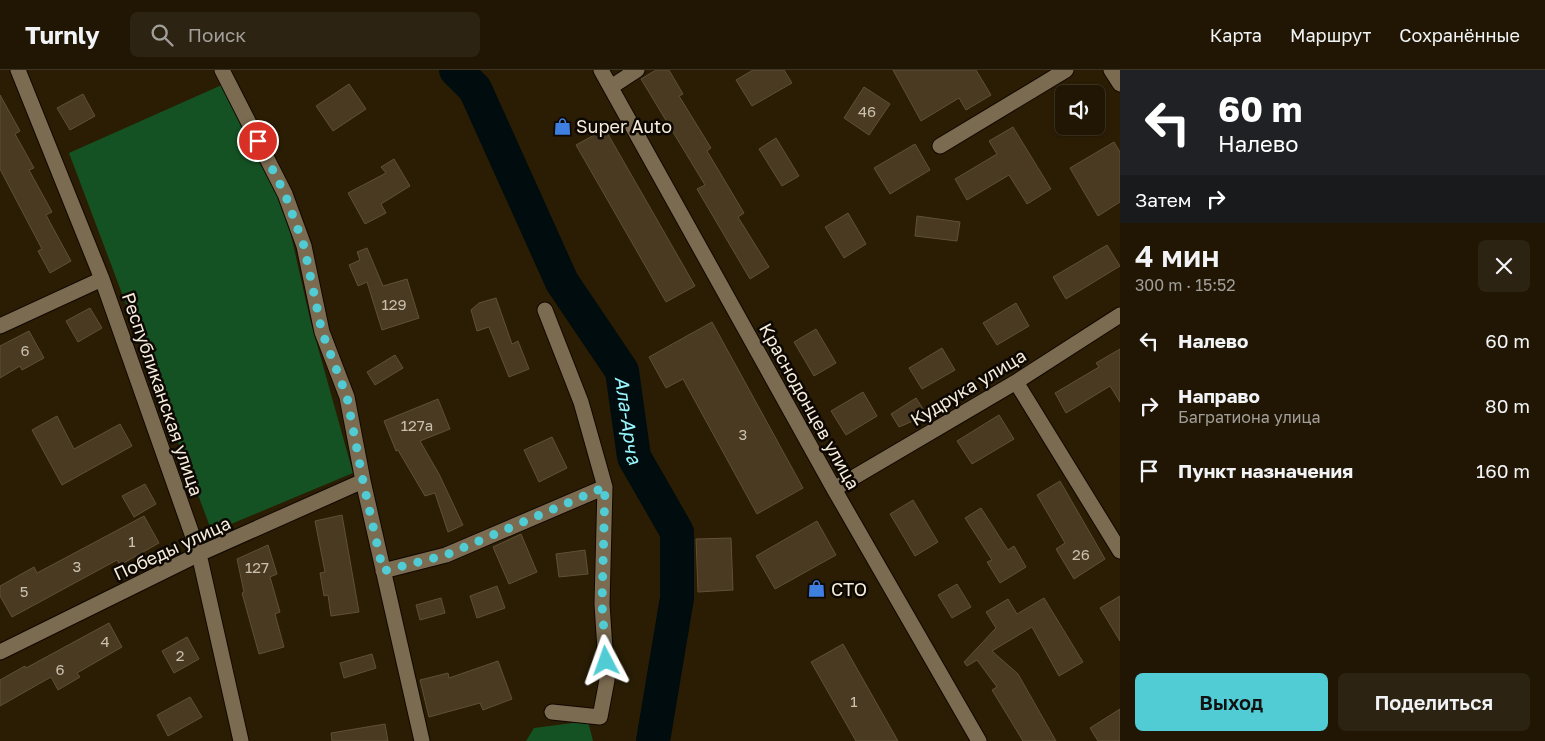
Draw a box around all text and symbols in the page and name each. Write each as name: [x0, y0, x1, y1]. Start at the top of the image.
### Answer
search box: [130, 12, 480, 57]
text: Turnly: [25, 20, 100, 49]
icon: search: [148, 21, 176, 49]
text: Поиск: [188, 23, 246, 46]
text: Карта: [1210, 24, 1262, 46]
text: Маршрут: [1290, 24, 1371, 46]
text: Сохранённые: [1399, 24, 1520, 46]
map controls: [1055, 85, 1105, 135]
button: sound: [1055, 85, 1105, 135]
text: 60 m: [1218, 88, 1302, 130]
icon: left: [1135, 90, 1200, 155]
house number: 46: [858, 102, 876, 120]
place label: Super Auto: [576, 115, 672, 137]
shop icon: Super Auto: [552, 116, 572, 136]
pin: [237, 120, 279, 162]
icon: arrive: [244, 127, 272, 155]
text: Налево: [1218, 130, 1298, 157]
icon: right: [1202, 185, 1230, 213]
text: Затем: [1135, 188, 1192, 211]
text: 4 мин: [1135, 238, 1220, 274]
button: close: [1478, 240, 1530, 292]
text: 300 m · 15:52: [1135, 275, 1236, 295]
street label: Республиканская улица: [118, 289, 208, 499]
house number: 129: [381, 295, 407, 313]
street label: Краснодонцев улица: [755, 319, 865, 493]
icon: left: [1135, 327, 1163, 355]
text: Налево: [1178, 329, 1248, 352]
text: 60 m: [1485, 329, 1530, 352]
house number: 6: [20, 341, 30, 359]
street label: Кудрука улица: [906, 344, 1030, 430]
water label: Ала-Арча: [611, 374, 648, 469]
text: Направо: [1178, 384, 1260, 407]
icon: right: [1135, 392, 1163, 420]
text: 80 m: [1485, 394, 1530, 417]
text: Багратиона улица: [1178, 407, 1321, 427]
house number: 127a: [401, 416, 433, 434]
house number: 3: [739, 425, 747, 443]
icon: arrive: [1135, 457, 1163, 485]
text: Пункт назначения: [1178, 459, 1353, 482]
text: 160 m: [1476, 459, 1530, 482]
street label: Победы улица: [110, 511, 234, 585]
house number: 1: [128, 532, 136, 550]
house number: 26: [1072, 545, 1090, 563]
house number: 3: [73, 557, 81, 575]
house number: 127: [245, 558, 269, 576]
place label: СТО: [831, 578, 867, 600]
shop icon: СТО: [807, 579, 827, 599]
house number: 5: [20, 582, 28, 600]
house number: 4: [100, 632, 110, 650]
position arrow: [579, 634, 631, 686]
house number: 2: [176, 646, 184, 664]
house number: 6: [55, 660, 65, 678]
button: Выход: [1135, 673, 1328, 731]
button: Поделиться: [1338, 673, 1530, 731]
house number: 1: [850, 692, 858, 710]

